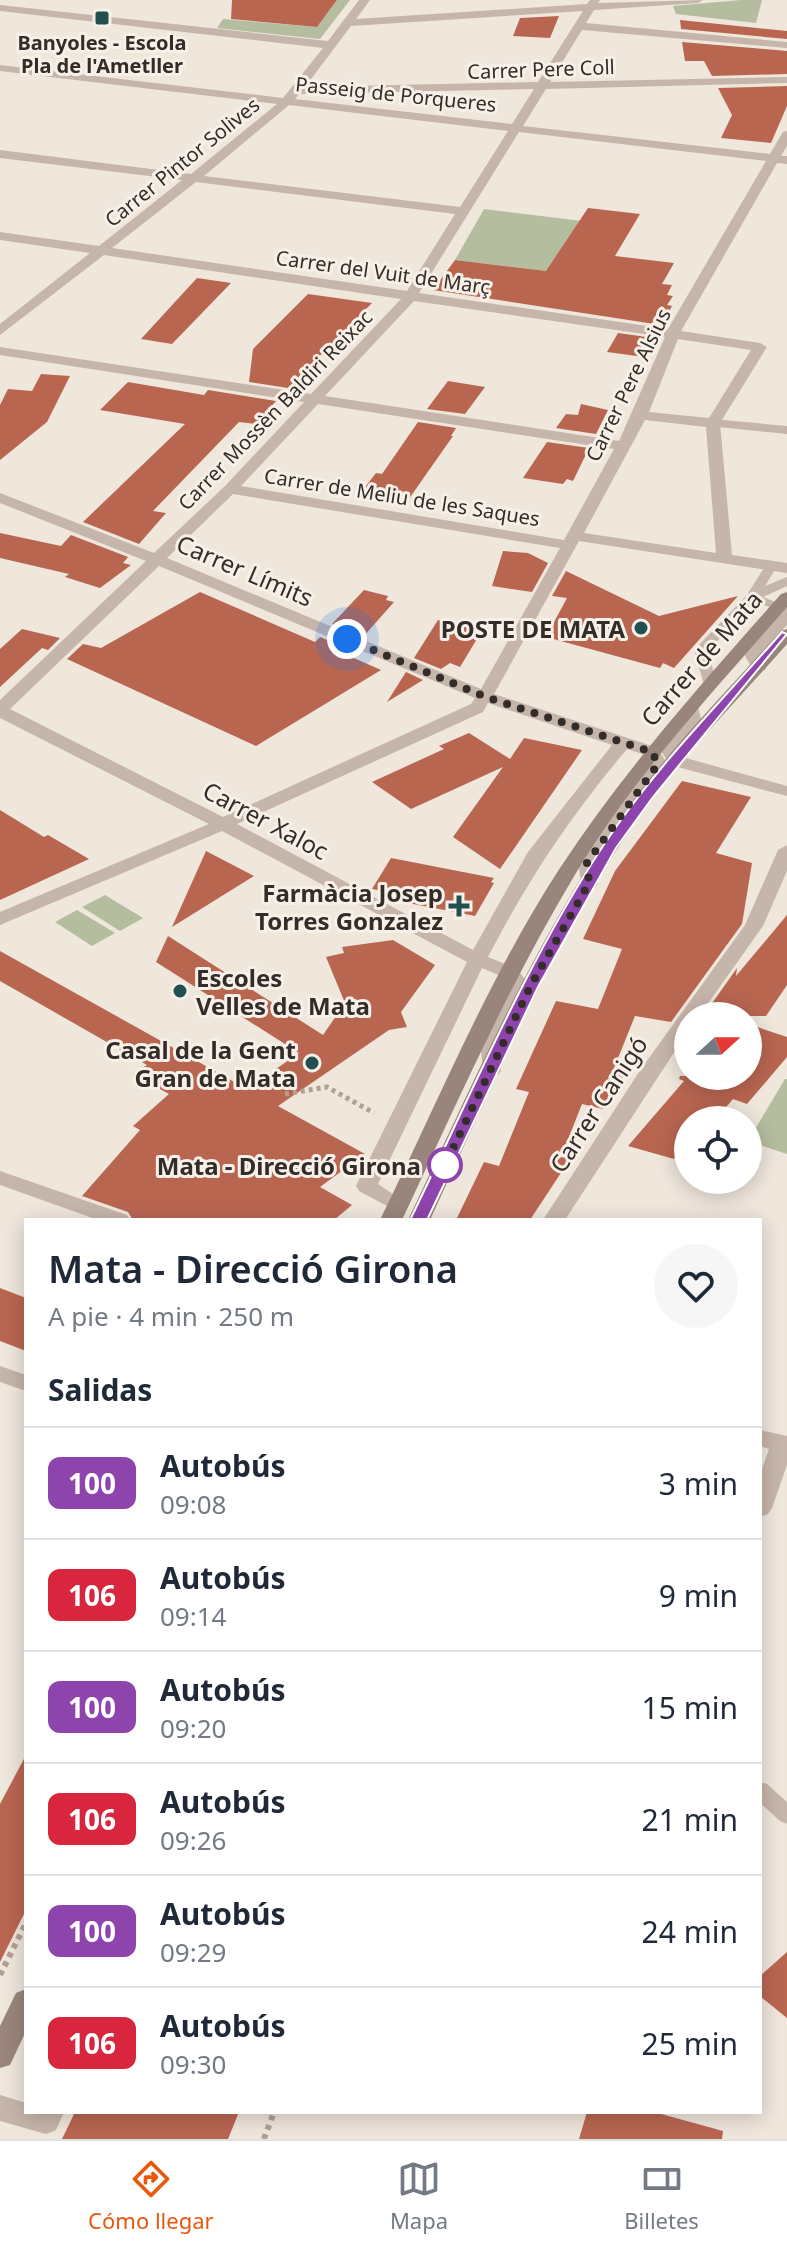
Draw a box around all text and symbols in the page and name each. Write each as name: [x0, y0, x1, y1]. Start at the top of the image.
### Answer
marker: Banyoles - Escola Pla de l'Ametller: [93, 9, 111, 27]
place label: Banyoles - Escola Pla de l'Ametller: [18, 29, 186, 79]
street label: Carrer Pere Coll: [467, 53, 615, 85]
street label: Passeig de Porqueres: [294, 70, 498, 118]
street label: Carrer Pintor Solives: [99, 91, 265, 233]
street label: Carrer del Vuit de Març: [274, 244, 492, 300]
street label: Carrer Mossèn Baldiri Reixac: [172, 304, 378, 516]
street label: Carrer Pere Alsius: [579, 304, 677, 466]
street label: Carrer de Meliu de les Saques: [262, 462, 542, 532]
street label: Carrer Límits: [172, 526, 318, 614]
street label: Carrer de Mata: [633, 583, 769, 733]
place label: POSTE DE MATA: [441, 612, 625, 645]
your location: [327, 619, 367, 659]
marker: POSTE DE MATA: [632, 619, 650, 637]
street label: Carrer Xaloc: [198, 773, 334, 867]
place label: Farmàcia Josep Torres Gonzalez: [255, 876, 443, 937]
marker: Farmàcia Josep Torres Gonzalez: [450, 897, 468, 915]
place label: Escoles Velles de Mata: [196, 961, 370, 1022]
marker: Escoles Velles de Mata: [171, 982, 189, 1000]
north arrow: [674, 1002, 762, 1090]
map controls: [674, 1002, 762, 1194]
street label: Carrer Canigó: [542, 1029, 654, 1179]
place label: Casal de la Gent Gran de Mata: [105, 1033, 296, 1094]
marker: Casal de la Gent Gran de Mata: [303, 1054, 321, 1072]
button: locate: [674, 1106, 762, 1194]
marker: Mata - Direcció Girona: [428, 1148, 462, 1182]
place label: Mata - Direcció Girona: [157, 1149, 421, 1182]
text: Mata - Direcció Girona: [48, 1242, 458, 1294]
button: heart: [654, 1244, 738, 1328]
text: A pie · 4 min · 250 m: [48, 1298, 294, 1334]
text: Salidas: [48, 1369, 152, 1410]
text: Autobús: [160, 1445, 286, 1486]
text: 3 min: [659, 1463, 738, 1504]
text: 100: [68, 1464, 116, 1502]
text: 09:08: [160, 1486, 226, 1522]
text: Autobús: [160, 1557, 286, 1598]
text: 9 min: [659, 1575, 738, 1616]
text: 106: [68, 1576, 116, 1614]
text: 09:14: [160, 1598, 226, 1634]
text: Autobús: [160, 1669, 286, 1710]
text: 15 min: [642, 1687, 738, 1728]
text: 100: [68, 1688, 116, 1726]
text: 09:20: [160, 1710, 226, 1746]
text: Autobús: [160, 1781, 286, 1822]
text: 21 min: [642, 1799, 738, 1840]
text: 106: [68, 1800, 116, 1838]
text: 09:26: [160, 1822, 226, 1858]
text: Autobús: [160, 1893, 286, 1934]
text: 24 min: [642, 1911, 738, 1952]
text: 100: [68, 1912, 116, 1950]
text: 09:29: [160, 1934, 226, 1970]
text: Autobús: [160, 2005, 286, 2046]
text: 25 min: [642, 2023, 738, 2064]
text: 106: [68, 2024, 116, 2062]
text: 09:30: [160, 2046, 226, 2082]
tab: Cómo llegar: [88, 2157, 214, 2235]
tab: Mapa: [390, 2157, 448, 2235]
tab: Billetes: [624, 2157, 699, 2235]

